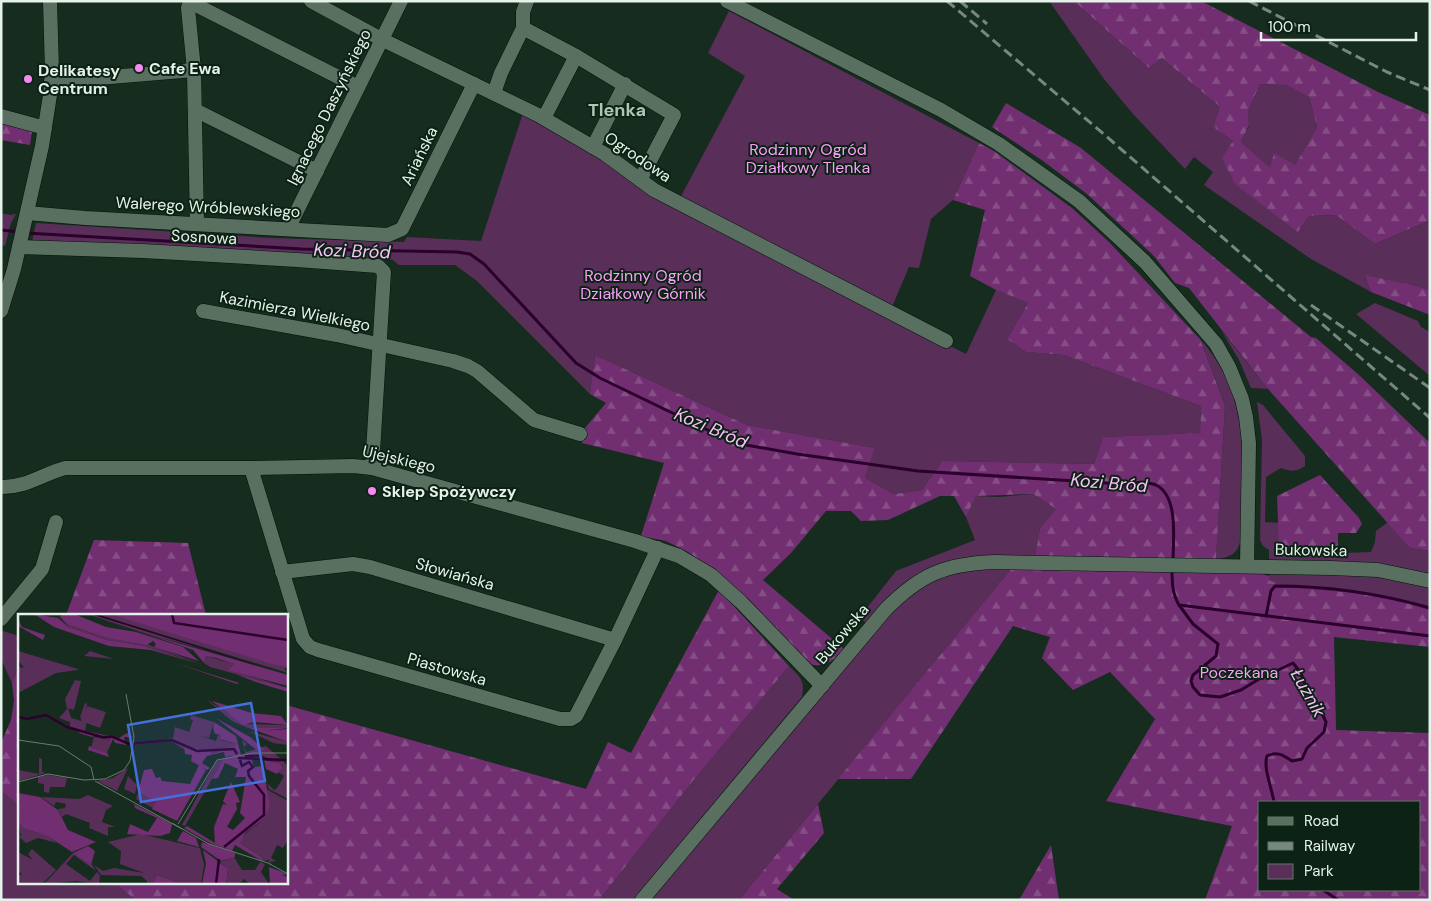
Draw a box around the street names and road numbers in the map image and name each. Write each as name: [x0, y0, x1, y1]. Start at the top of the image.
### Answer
street label: Ignacego Daszyńskiego: [282, 25, 376, 189]
street label: Ariańska: [396, 123, 442, 189]
street label: Ogrodowa: [601, 127, 675, 187]
street label: Walerego Wróblewskiego: [115, 192, 301, 222]
street label: Sosnowa: [171, 225, 237, 249]
street label: Kazimierza Wielkiego: [218, 286, 372, 336]
street label: Ujejskiego: [360, 440, 438, 478]
street label: Bukowska: [1275, 539, 1347, 561]
street label: Słowiańska: [413, 553, 497, 595]
street label: Bukowska: [811, 600, 873, 668]
street label: Piastowska: [405, 648, 489, 690]

